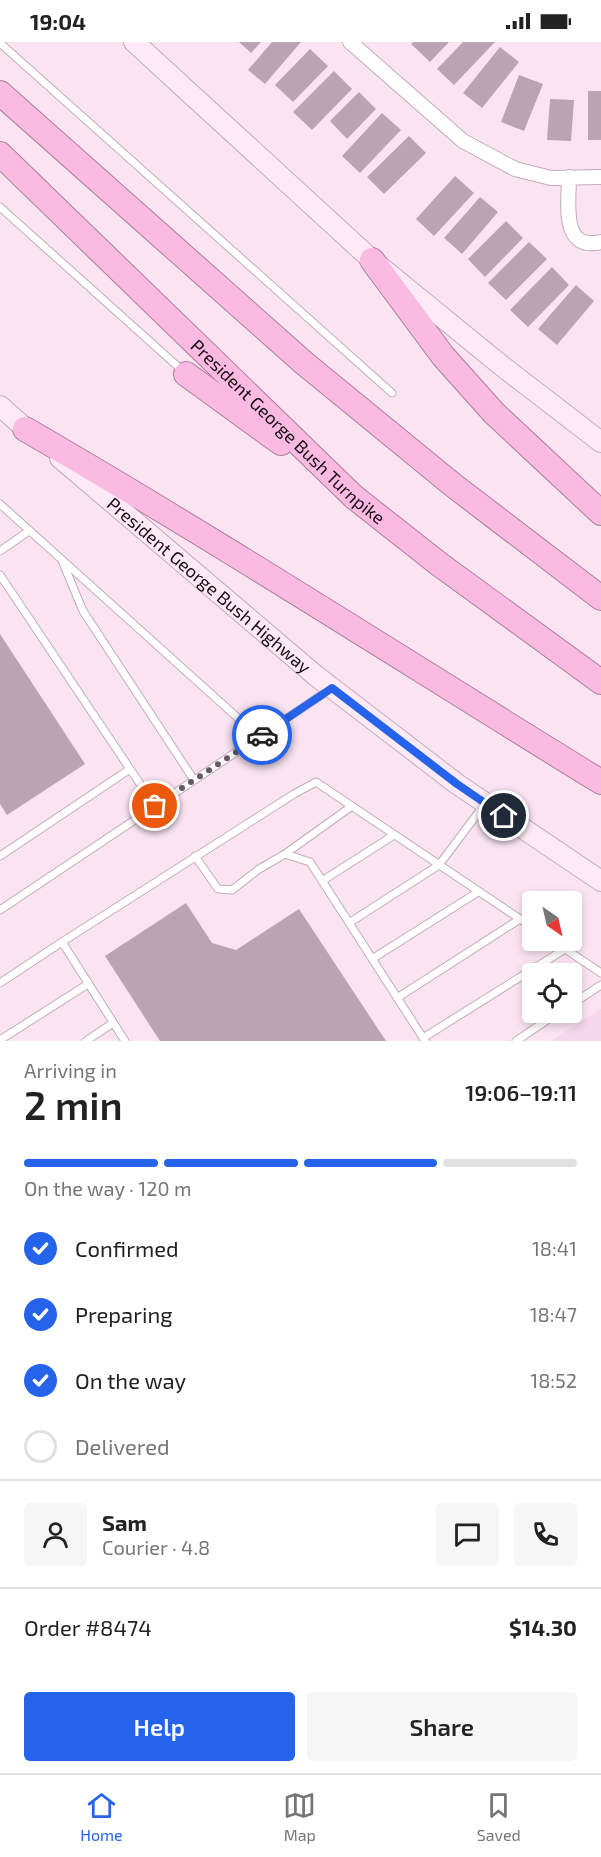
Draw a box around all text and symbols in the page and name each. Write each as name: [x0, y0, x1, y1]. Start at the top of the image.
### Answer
text: 19:04: [30, 8, 86, 34]
street label: President George Bush Turnpike: [187, 334, 390, 528]
street label: President George Bush Highway: [103, 492, 316, 678]
courier: [232, 705, 292, 765]
icon: car: [246, 719, 279, 752]
pin: [129, 780, 180, 831]
icon: bag: [138, 789, 171, 822]
pin: [478, 790, 529, 841]
icon: home: [487, 799, 520, 832]
north arrow: [522, 891, 582, 951]
map controls: [522, 891, 582, 1023]
button: locate: [522, 963, 582, 1023]
text: Arriving in: [24, 1058, 117, 1082]
text: 19:06–19:11: [465, 1079, 577, 1105]
text: 2 min: [24, 1081, 123, 1128]
text: On the way · 120 m: [24, 1176, 192, 1200]
icon: check: [24, 1232, 57, 1265]
text: Confirmed: [75, 1235, 179, 1261]
text: 18:41: [532, 1236, 577, 1260]
icon: check: [24, 1298, 57, 1331]
text: Preparing: [75, 1301, 173, 1327]
text: 18:47: [530, 1302, 577, 1326]
icon: check: [24, 1364, 57, 1397]
text: On the way: [75, 1367, 186, 1393]
text: 18:52: [530, 1368, 577, 1392]
text: Delivered: [75, 1433, 170, 1459]
button: person: [24, 1503, 87, 1566]
button: chat: [436, 1503, 499, 1566]
button: phone: [514, 1503, 577, 1566]
text: Sam: [102, 1509, 147, 1535]
text: Courier · 4.8: [102, 1535, 210, 1559]
text: Order #8474: [24, 1614, 152, 1640]
text: $14.30: [509, 1614, 577, 1640]
button: Help: [24, 1692, 295, 1761]
button: Share: [307, 1692, 577, 1761]
tab: Home: [80, 1789, 123, 1844]
tab: Map: [283, 1789, 316, 1844]
tab: Saved: [477, 1789, 521, 1844]

